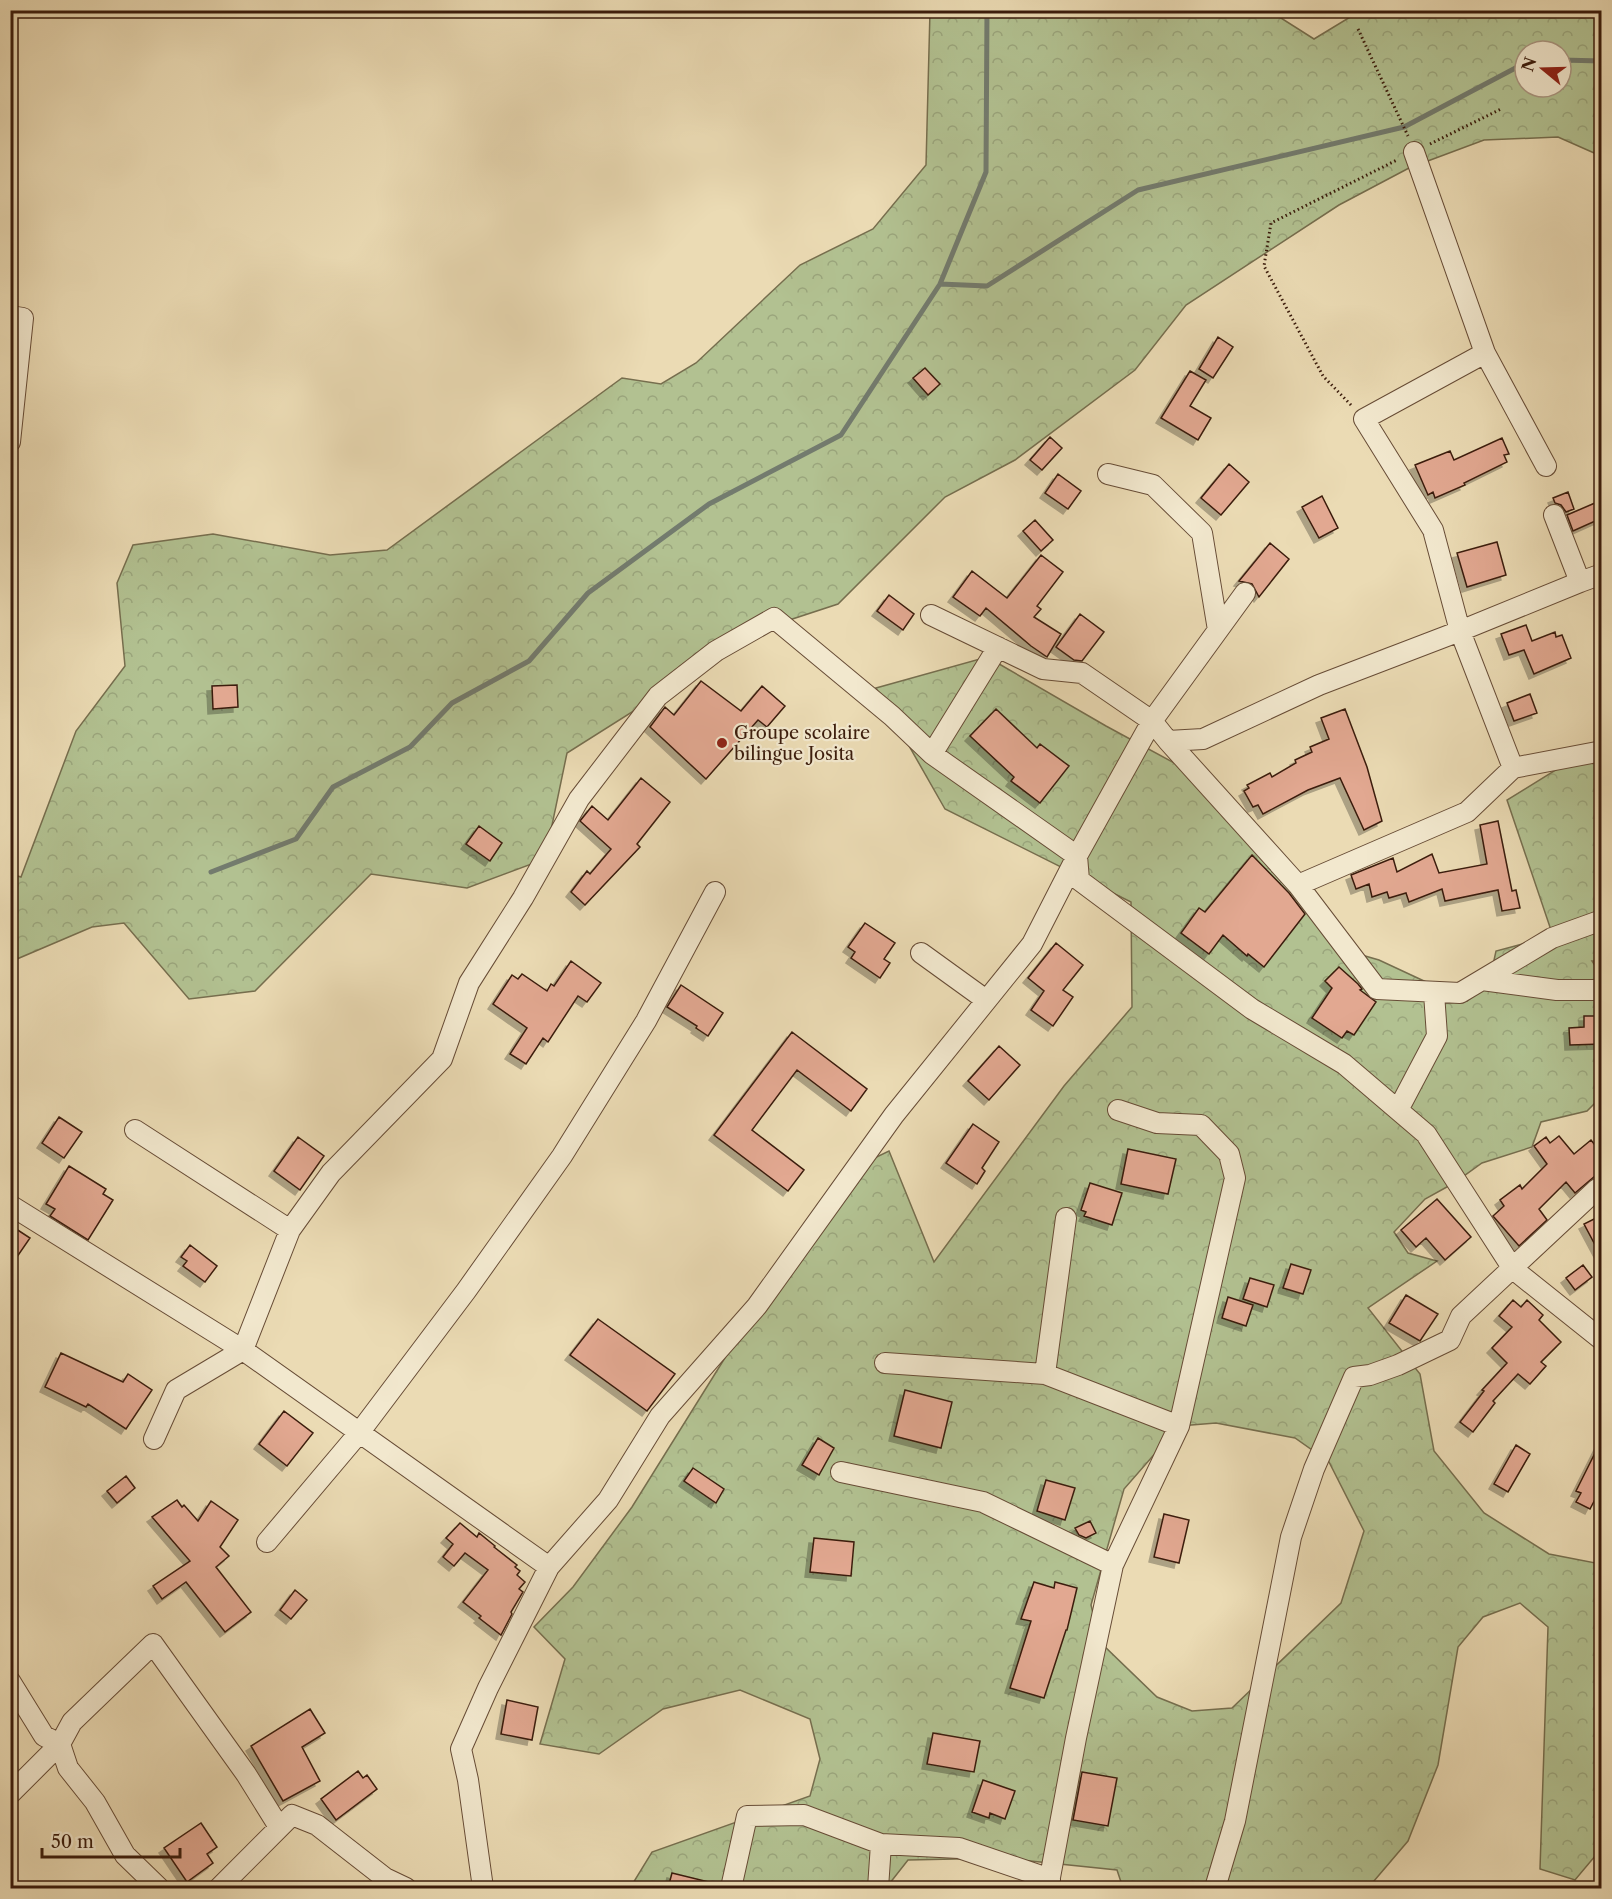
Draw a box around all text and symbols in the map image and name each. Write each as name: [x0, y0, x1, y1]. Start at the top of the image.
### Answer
north arrow: [1513, 39, 1573, 99]
text: N: [1517, 54, 1541, 74]
place label: Groupe scolaire bilingue Josita: [734, 722, 870, 765]
marker: Groupe scolaire bilingue Josita: [715, 736, 729, 750]
scale bar: [42, 1821, 180, 1859]
text: 50 m: [51, 1831, 94, 1853]

